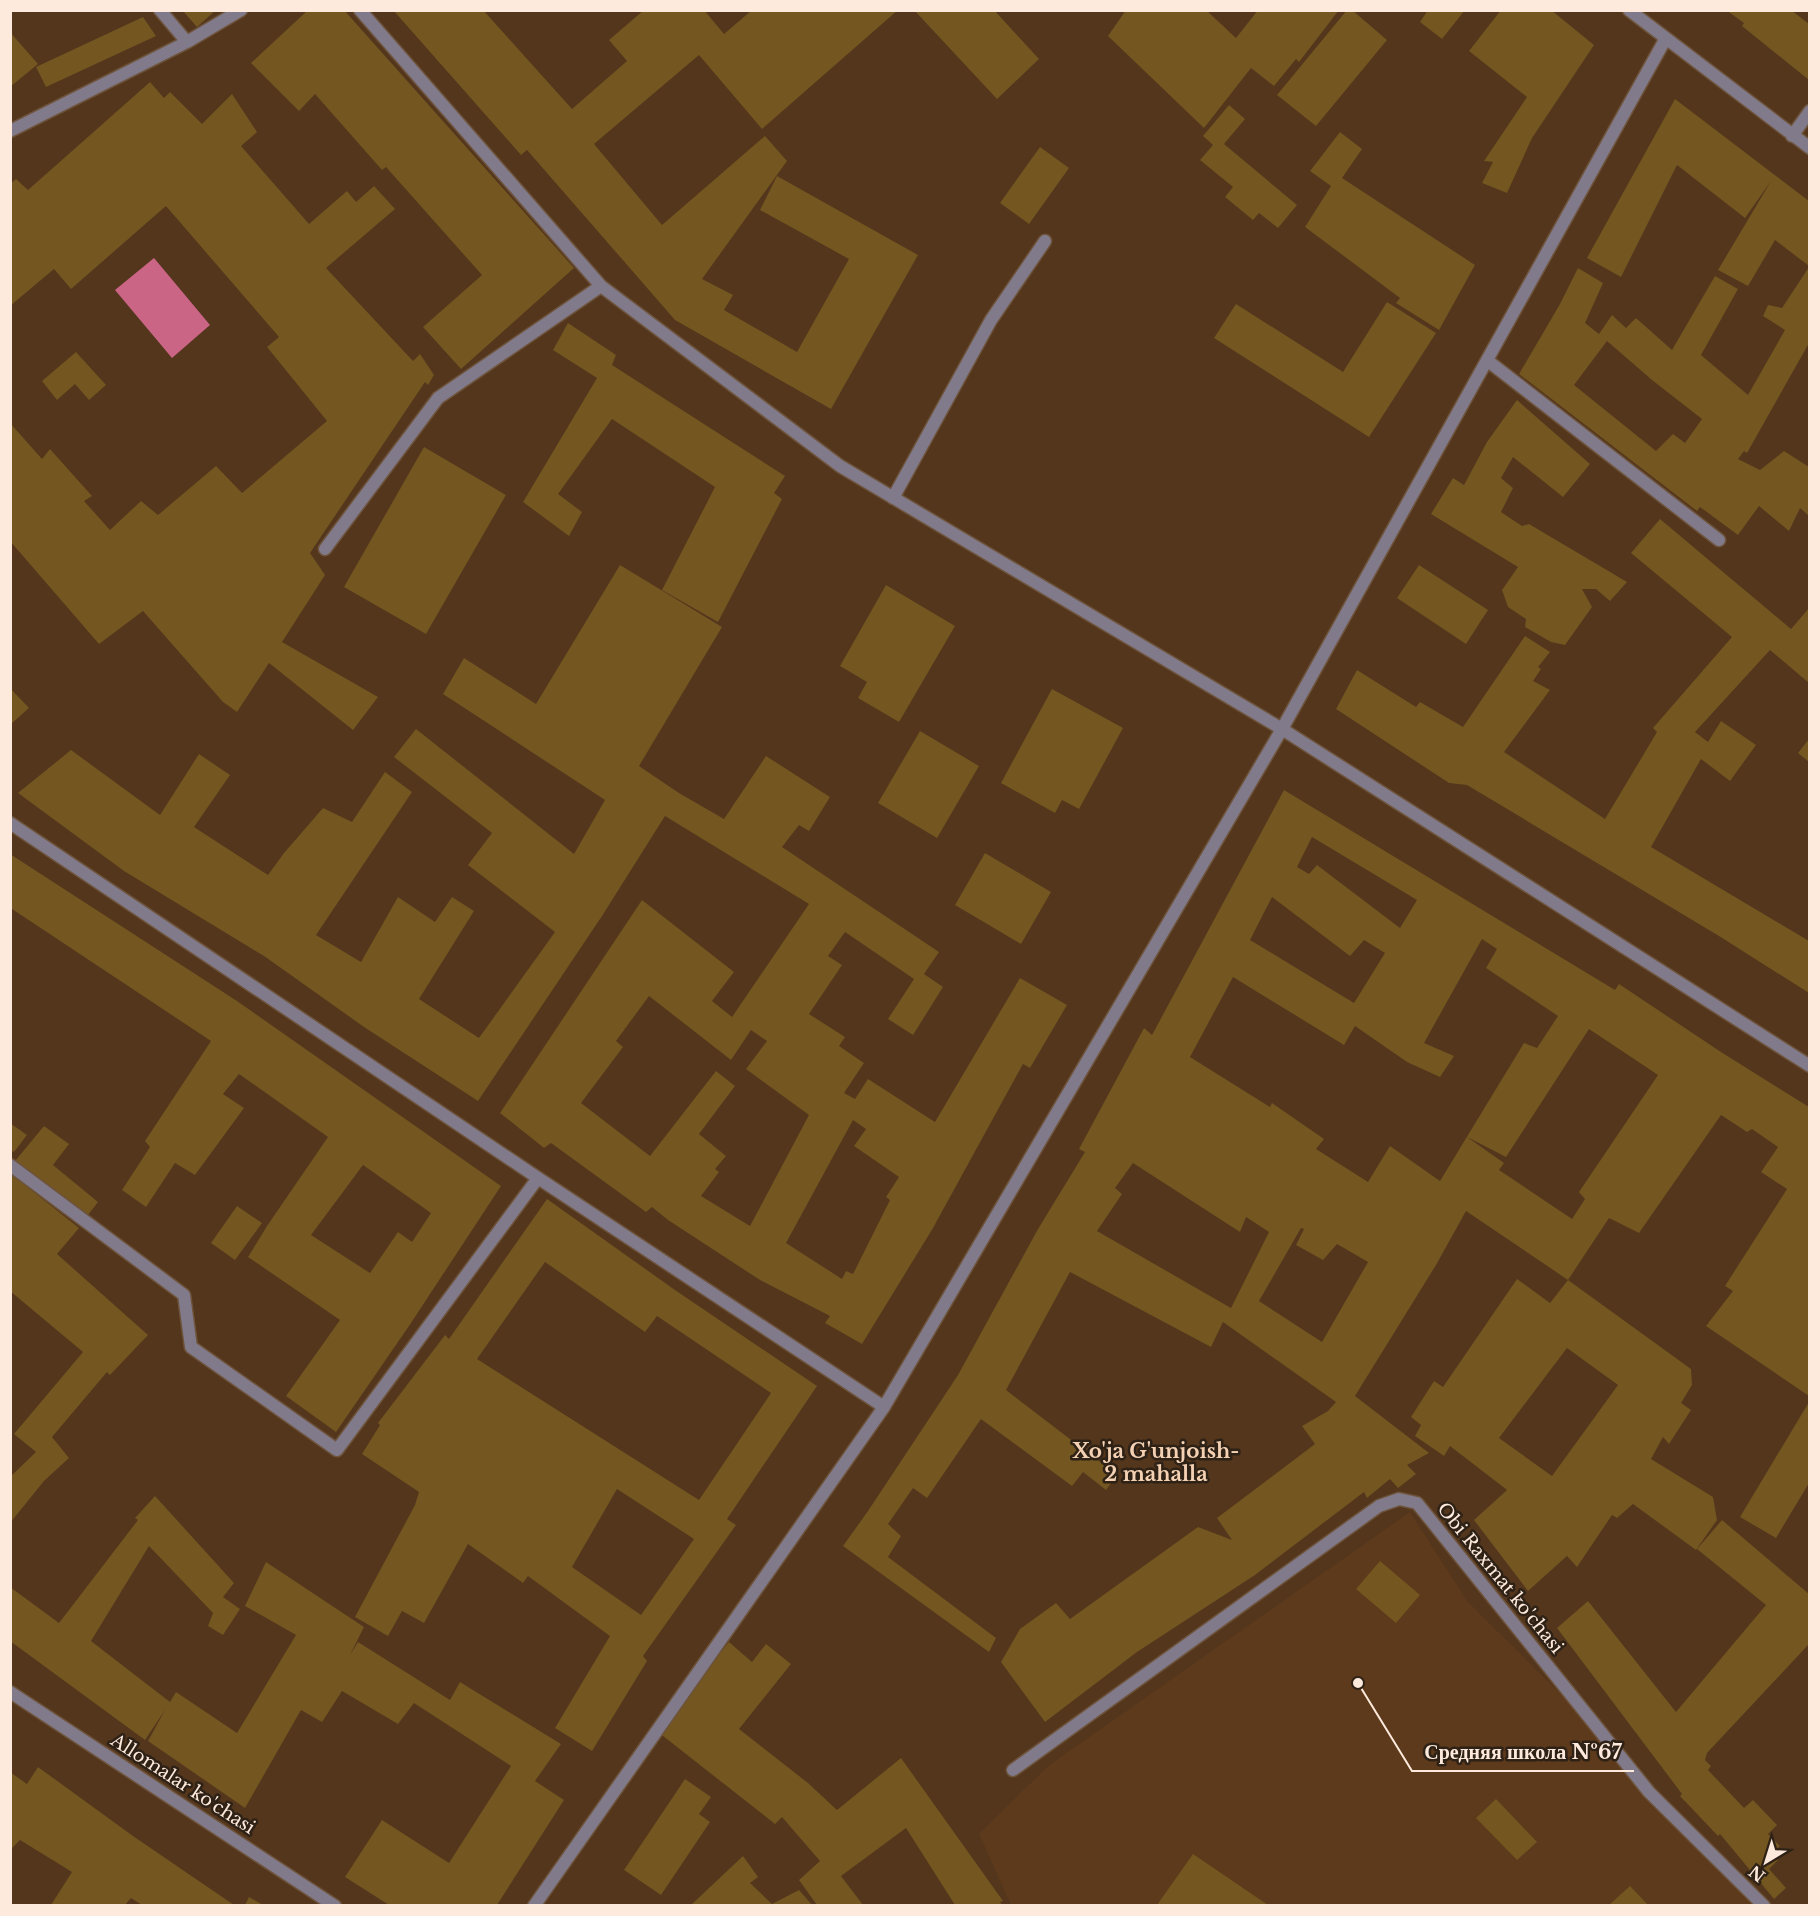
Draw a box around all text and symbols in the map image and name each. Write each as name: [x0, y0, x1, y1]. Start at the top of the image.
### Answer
district label: Xo'ja G'unjoish- 2 mahalla: [1072, 1439, 1239, 1486]
street label: Obi Raxmat ko'chasi: [1432, 1498, 1568, 1658]
street label: Allomalar ko'chasi: [106, 1729, 259, 1839]
callout: Средняя школа №67: [1412, 1733, 1634, 1771]
text: Средняя школа №67: [1424, 1740, 1622, 1764]
north arrow: [1736, 1832, 1796, 1892]
text: N: [1745, 1861, 1769, 1886]

